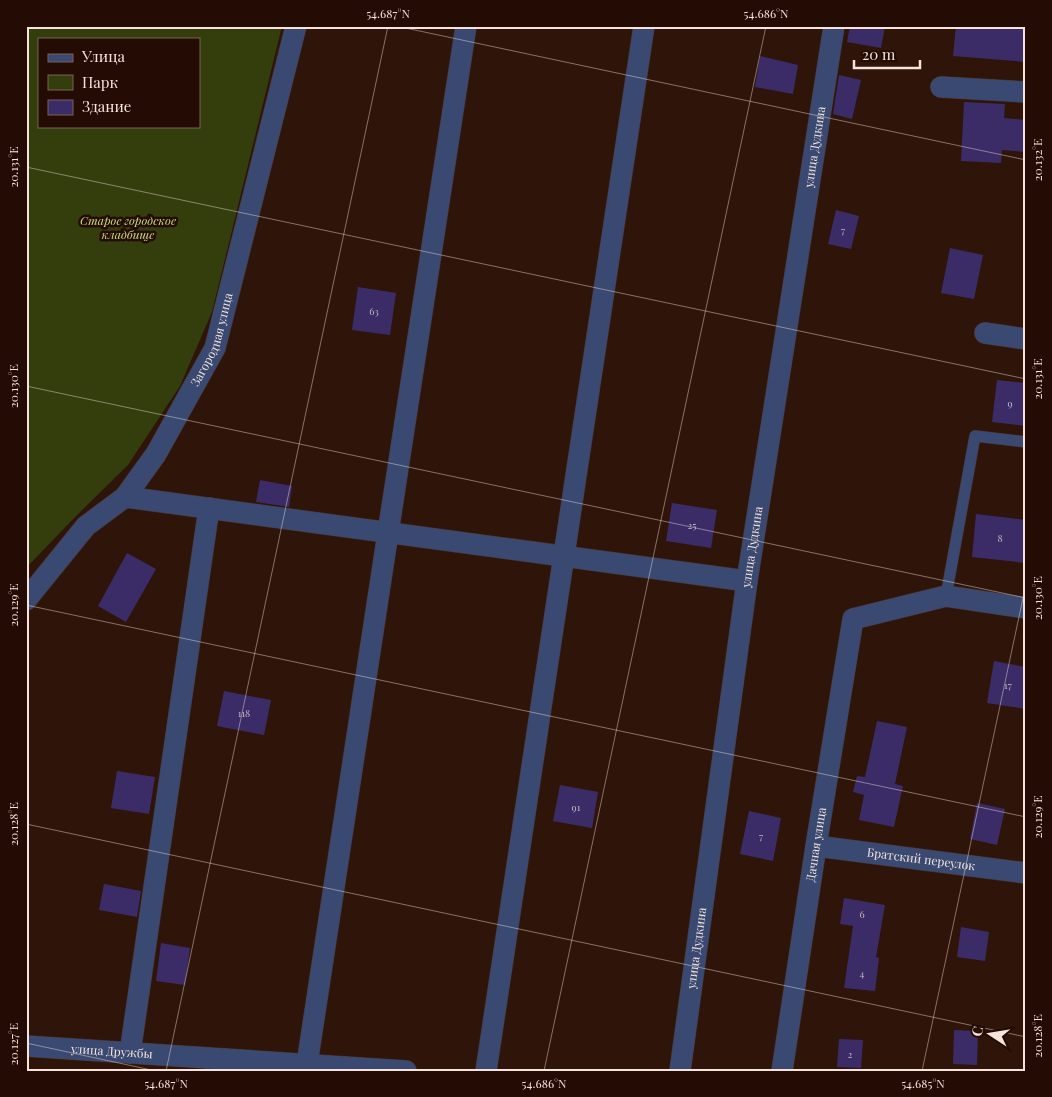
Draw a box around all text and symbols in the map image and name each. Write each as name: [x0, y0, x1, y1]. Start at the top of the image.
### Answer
text: 54.687°N: [366, 5, 410, 21]
text: 54.686°N: [744, 5, 789, 21]
legend: [38, 38, 200, 128]
scale bar: [854, 38, 921, 70]
text: 20 m: [862, 44, 896, 64]
text: Улица: [81, 46, 125, 66]
text: Парк: [82, 72, 118, 92]
text: Здание: [82, 96, 131, 116]
street label: улица Дудкина: [800, 105, 828, 189]
text: 20.132°E: [1029, 139, 1045, 181]
text: 20.131°E: [5, 146, 21, 188]
park label: Старое городское кладбище: [80, 212, 176, 242]
house number: 7: [841, 223, 845, 237]
street label: Загородная улица: [186, 291, 236, 389]
house number: 63: [369, 304, 379, 318]
text: 20.131°E: [1029, 358, 1045, 400]
text: 20.130°E: [5, 364, 21, 408]
house number: 9: [1007, 396, 1013, 410]
street label: улица Дудкина: [737, 505, 766, 589]
house number: 25: [688, 518, 696, 532]
house number: 8: [997, 531, 1003, 545]
text: 20.130°E: [1029, 576, 1045, 620]
text: 20.129°E: [5, 583, 21, 627]
house number: 17: [1004, 678, 1012, 692]
house number: 118: [238, 706, 250, 720]
text: 20.129°E: [1029, 795, 1045, 839]
house number: 91: [572, 800, 581, 814]
text: 20.128°E: [5, 802, 21, 846]
street label: Дачная улица: [802, 806, 829, 883]
house number: 7: [759, 829, 763, 843]
street label: Братский переулок: [866, 844, 976, 873]
street label: улица Дудкина: [682, 906, 709, 991]
house number: 6: [859, 907, 865, 921]
house number: 4: [860, 966, 865, 980]
north arrow: [964, 1010, 1014, 1060]
text: 20.128°E: [1029, 1014, 1045, 1058]
text: 20.127°E: [5, 1023, 21, 1065]
text: С: [966, 1024, 987, 1038]
street label: улица Дружбы: [70, 1040, 153, 1061]
house number: 2: [848, 1047, 853, 1061]
text: 54.687°N: [144, 1075, 188, 1091]
text: 54.686°N: [522, 1075, 567, 1091]
text: 54.685°N: [901, 1075, 945, 1091]

